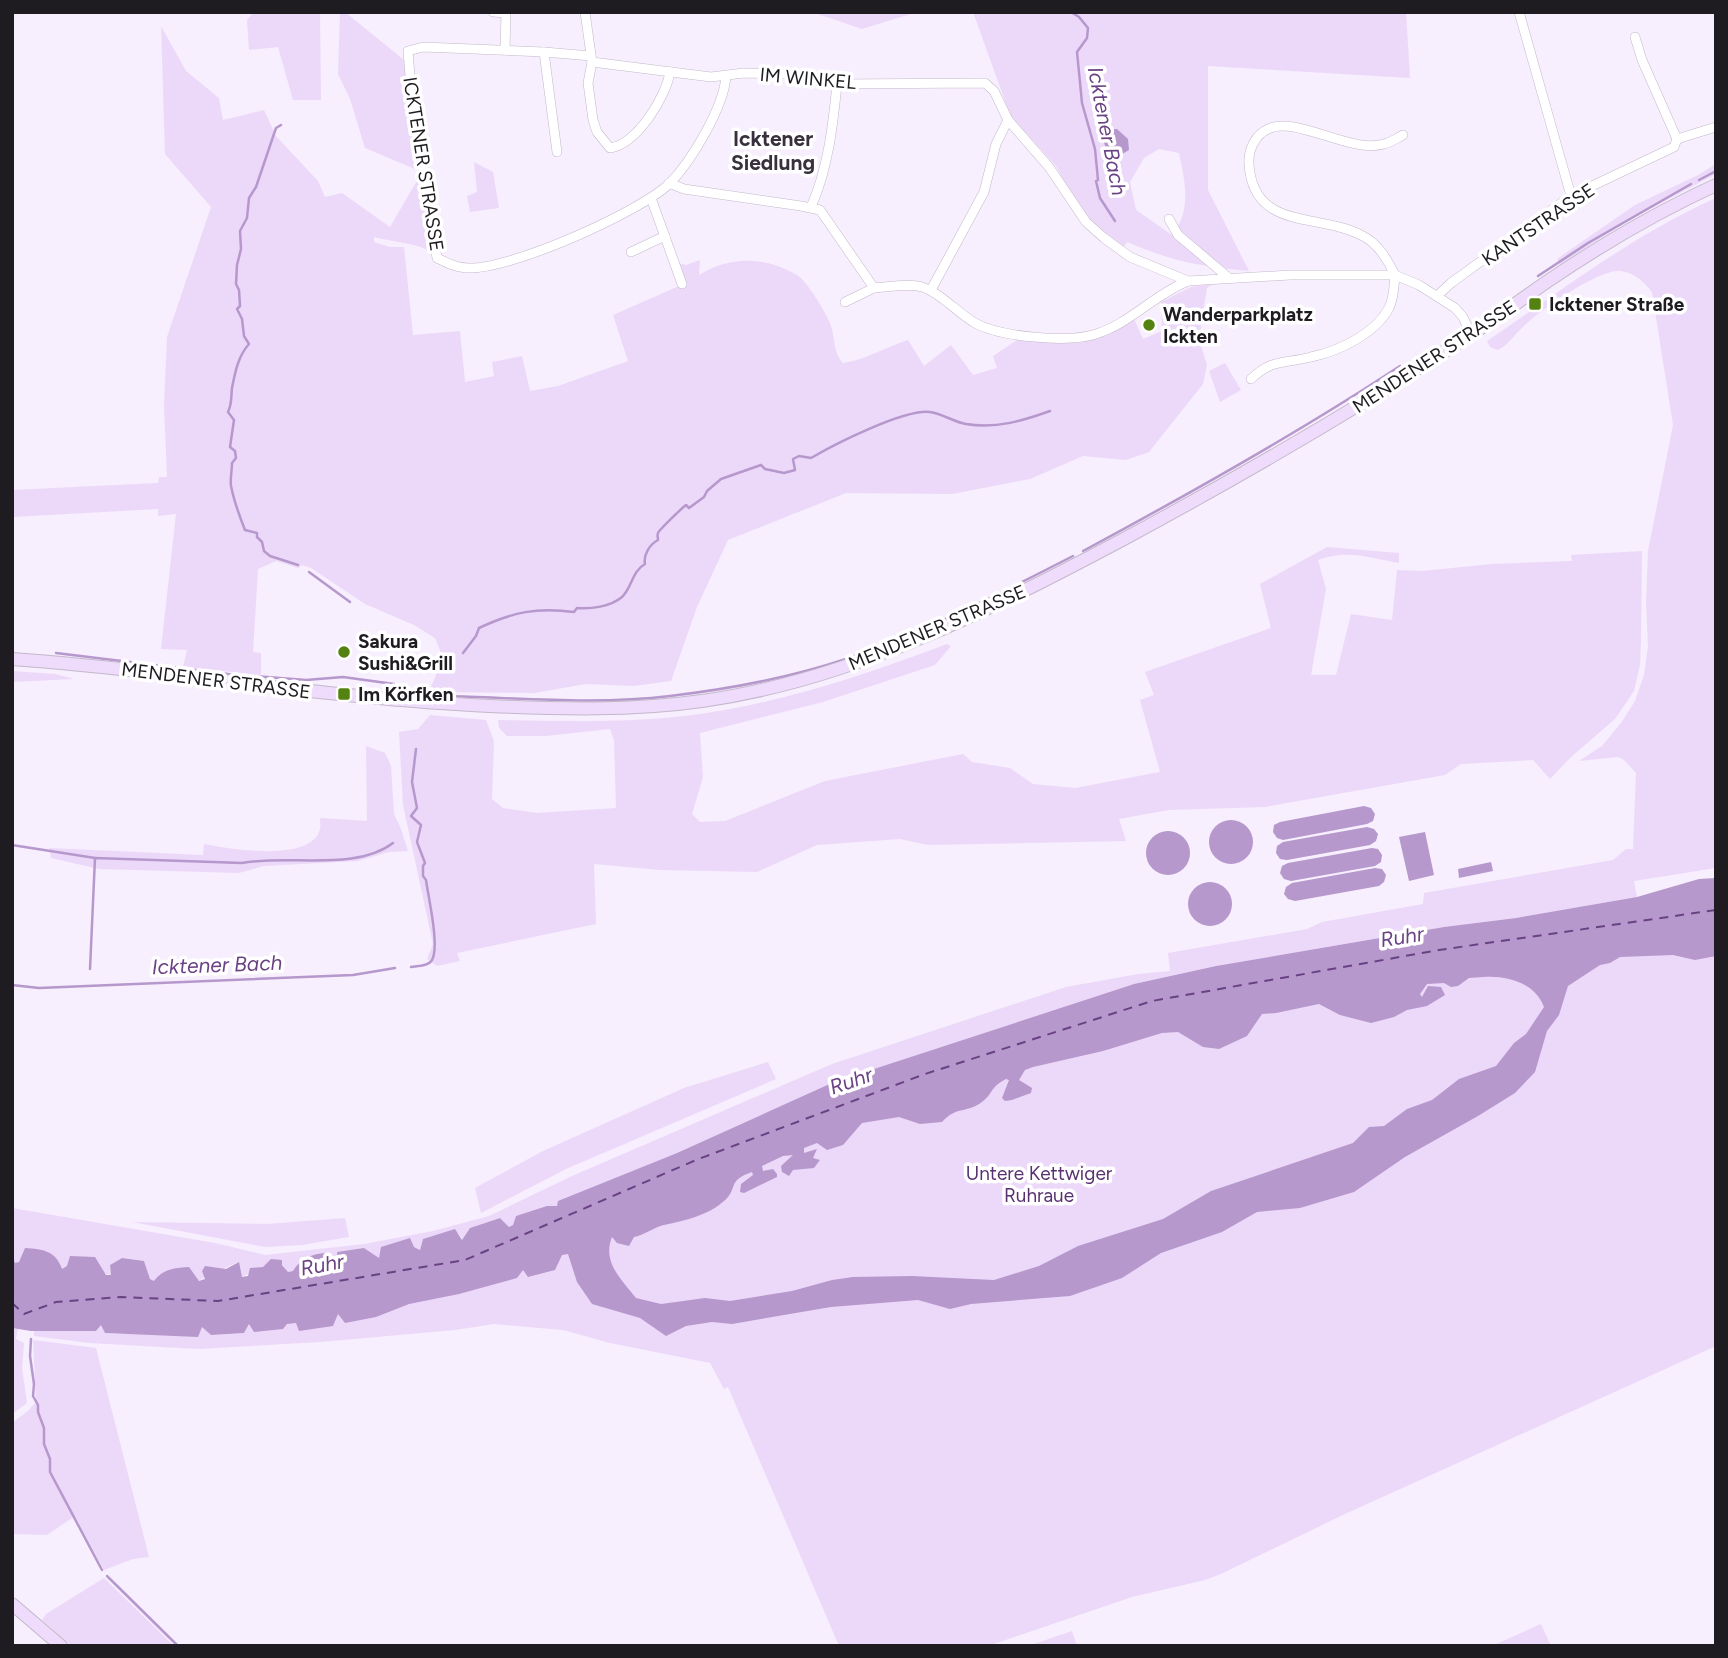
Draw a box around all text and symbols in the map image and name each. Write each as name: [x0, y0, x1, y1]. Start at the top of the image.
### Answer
street label: IM WINKEL: [759, 63, 857, 94]
water label: Icktener Bach: [1083, 64, 1132, 198]
street label: ICKTENER STRASSE: [398, 75, 449, 253]
district label: Icktener Siedlung: [731, 126, 815, 175]
street label: KANTSTRASSE: [1477, 178, 1599, 271]
place label: Icktener Straße: [1549, 293, 1685, 316]
street label: MENDENER STRASSE: [1348, 295, 1520, 418]
marker: Icktener Straße: [1527, 296, 1543, 312]
place label: Wanderparkplatz Ickten: [1163, 303, 1313, 348]
marker: Wanderparkplatz Ickten: [1141, 317, 1157, 333]
street label: MENDENER STRASSE: [845, 580, 1029, 675]
place label: Sakura Sushi&Grill: [358, 630, 453, 675]
marker: Sakura Sushi&Grill: [336, 644, 352, 660]
street label: MENDENER STRASSE: [120, 657, 312, 704]
place label: Im Körfken: [358, 683, 453, 706]
marker: Im Körfken: [336, 686, 352, 702]
water label: Ruhr: [1378, 921, 1426, 952]
water label: Icktener Bach: [151, 950, 283, 979]
water label: Ruhr: [826, 1061, 876, 1099]
park label: Untere Kettwiger Ruhraue: [966, 1162, 1113, 1207]
water label: Ruhr: [298, 1248, 346, 1281]

